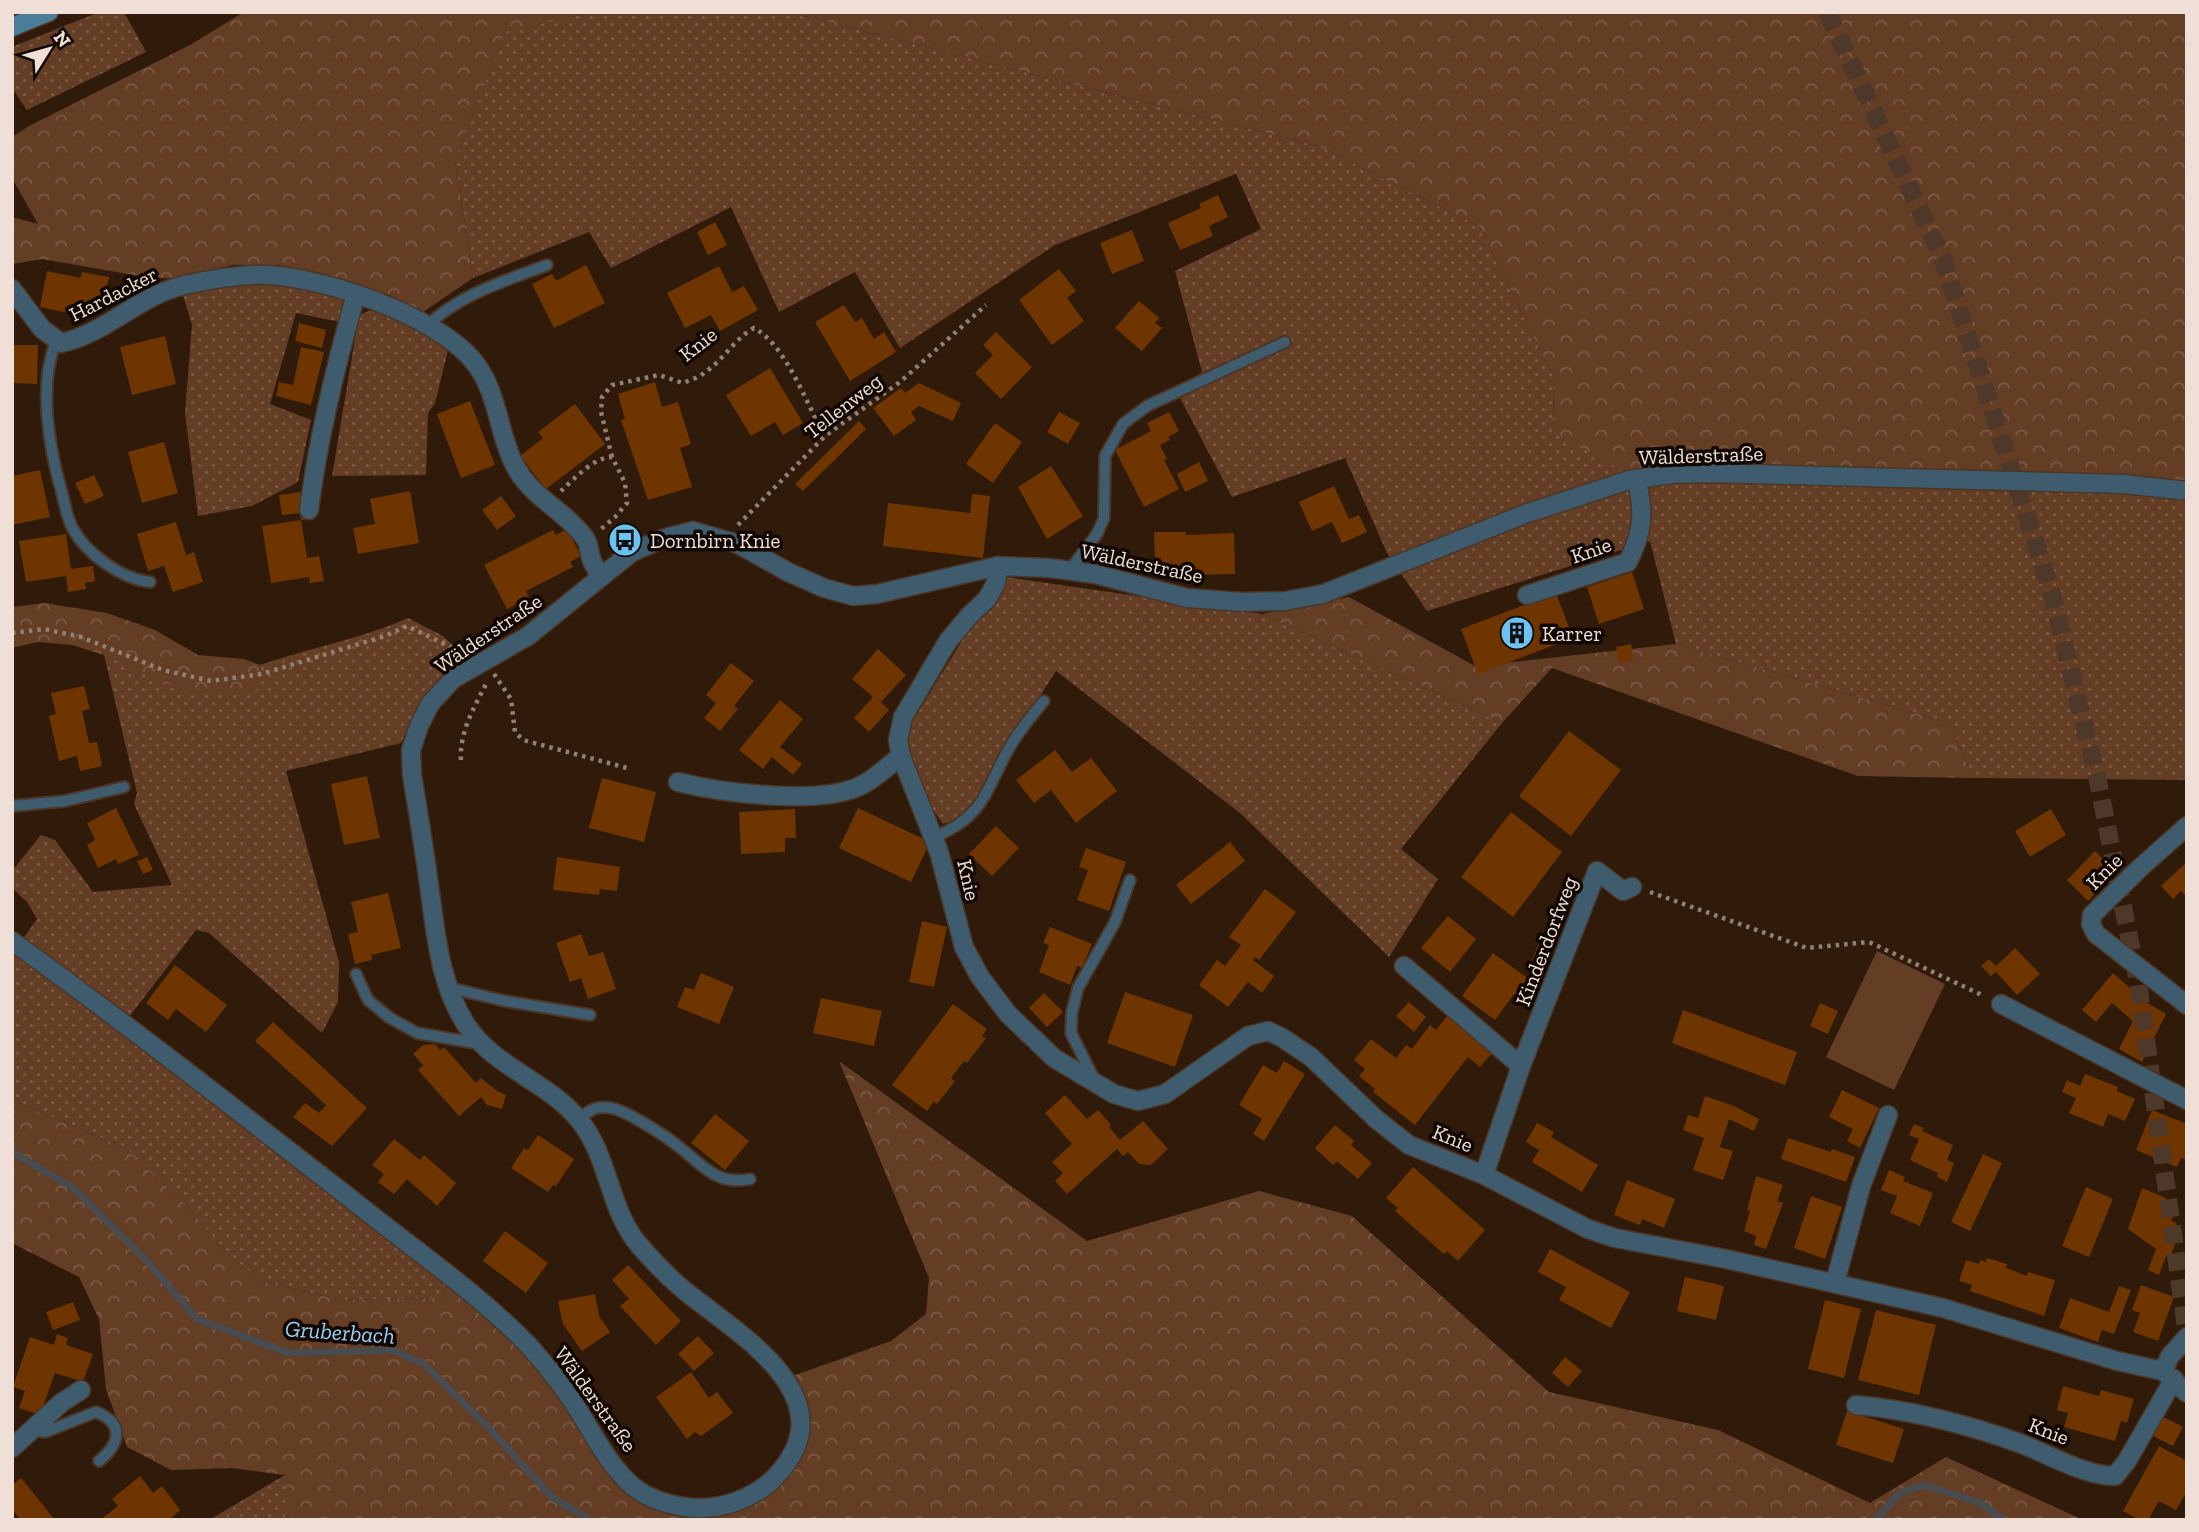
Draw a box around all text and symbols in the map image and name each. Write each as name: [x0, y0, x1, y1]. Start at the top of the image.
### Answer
north arrow: [14, 14, 84, 84]
text: N: [49, 26, 76, 52]
street label: Hardacker: [65, 261, 161, 327]
street label: Knie: [674, 321, 722, 367]
street label: Tellenweg: [799, 368, 887, 444]
street label: Wälderstraße: [1639, 440, 1764, 470]
bus stop icon: Dornbirn Knie: [606, 521, 644, 559]
place label: Dornbirn Knie: [650, 528, 781, 553]
street label: Knie: [1567, 531, 1615, 569]
street label: Wälderstraße: [1079, 538, 1205, 588]
street label: Wälderstraße: [430, 588, 547, 678]
building icon: Karrer: [1498, 614, 1536, 652]
place label: Karrer: [1542, 621, 1602, 646]
street label: Knie: [2081, 847, 2128, 894]
street label: Knie: [952, 857, 986, 903]
street label: Kinderdorfweg: [1510, 872, 1582, 1009]
street label: Knie: [1429, 1119, 1477, 1157]
water label: Gruberbach: [284, 1314, 396, 1350]
street label: Wälderstraße: [549, 1341, 643, 1457]
street label: Knie: [2025, 1412, 2073, 1450]

